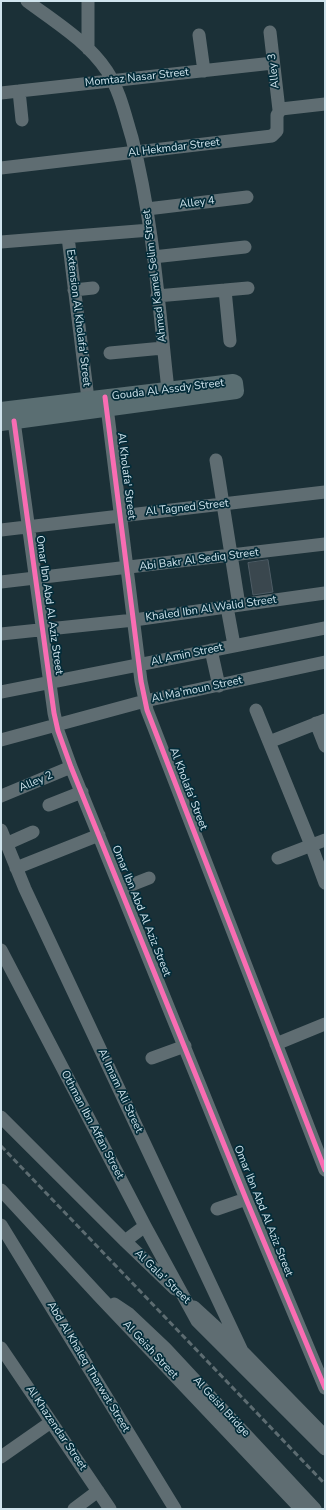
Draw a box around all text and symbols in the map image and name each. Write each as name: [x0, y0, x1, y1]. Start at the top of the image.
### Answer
street label: Alley 3: [266, 53, 282, 89]
street label: Momtaz Nasar Street: [84, 66, 190, 90]
street label: Al Hekmdar Street: [127, 136, 221, 160]
street label: Alley 4: [179, 194, 215, 212]
street label: Ahmed Kamel Selim Street: [140, 209, 170, 343]
street label: Extension Al Kholafa' Street: [63, 249, 93, 387]
street label: Gouda Al Assdy Street: [111, 377, 225, 403]
street label: Al Kholafa' Street: [114, 432, 138, 520]
street label: Al Tagned Street: [145, 497, 229, 519]
street label: Omar Ibn Abd Al Aziz Street: [33, 535, 65, 675]
street label: Abi Bakr Al Sediq Street: [139, 546, 259, 574]
street label: Khaled Ibn Al Walid Street: [145, 593, 277, 625]
street label: Al Amin Street: [150, 641, 224, 669]
street label: Al Ma'moun Street: [150, 674, 244, 706]
street label: Al Kholafa' Street: [166, 746, 210, 832]
street label: Alley 2: [17, 769, 55, 795]
street label: Omar Ibn Abd Al Aziz Street: [109, 844, 173, 978]
street label: Al Imam Ali Street: [95, 1047, 145, 1135]
street label: Othman Ibn Affan Street: [58, 1068, 126, 1182]
street label: Omar Ibn Abd Al Aziz Street: [231, 1144, 295, 1278]
street label: Al Gala' Street: [131, 1247, 193, 1307]
street label: Abd Al Khaleq Tharwat Street: [44, 1299, 132, 1435]
street label: Al Geish Street: [120, 1318, 180, 1382]
street label: Al Geish Bridge: [190, 1374, 252, 1440]
street label: Al Khazendar Street: [23, 1383, 89, 1473]

